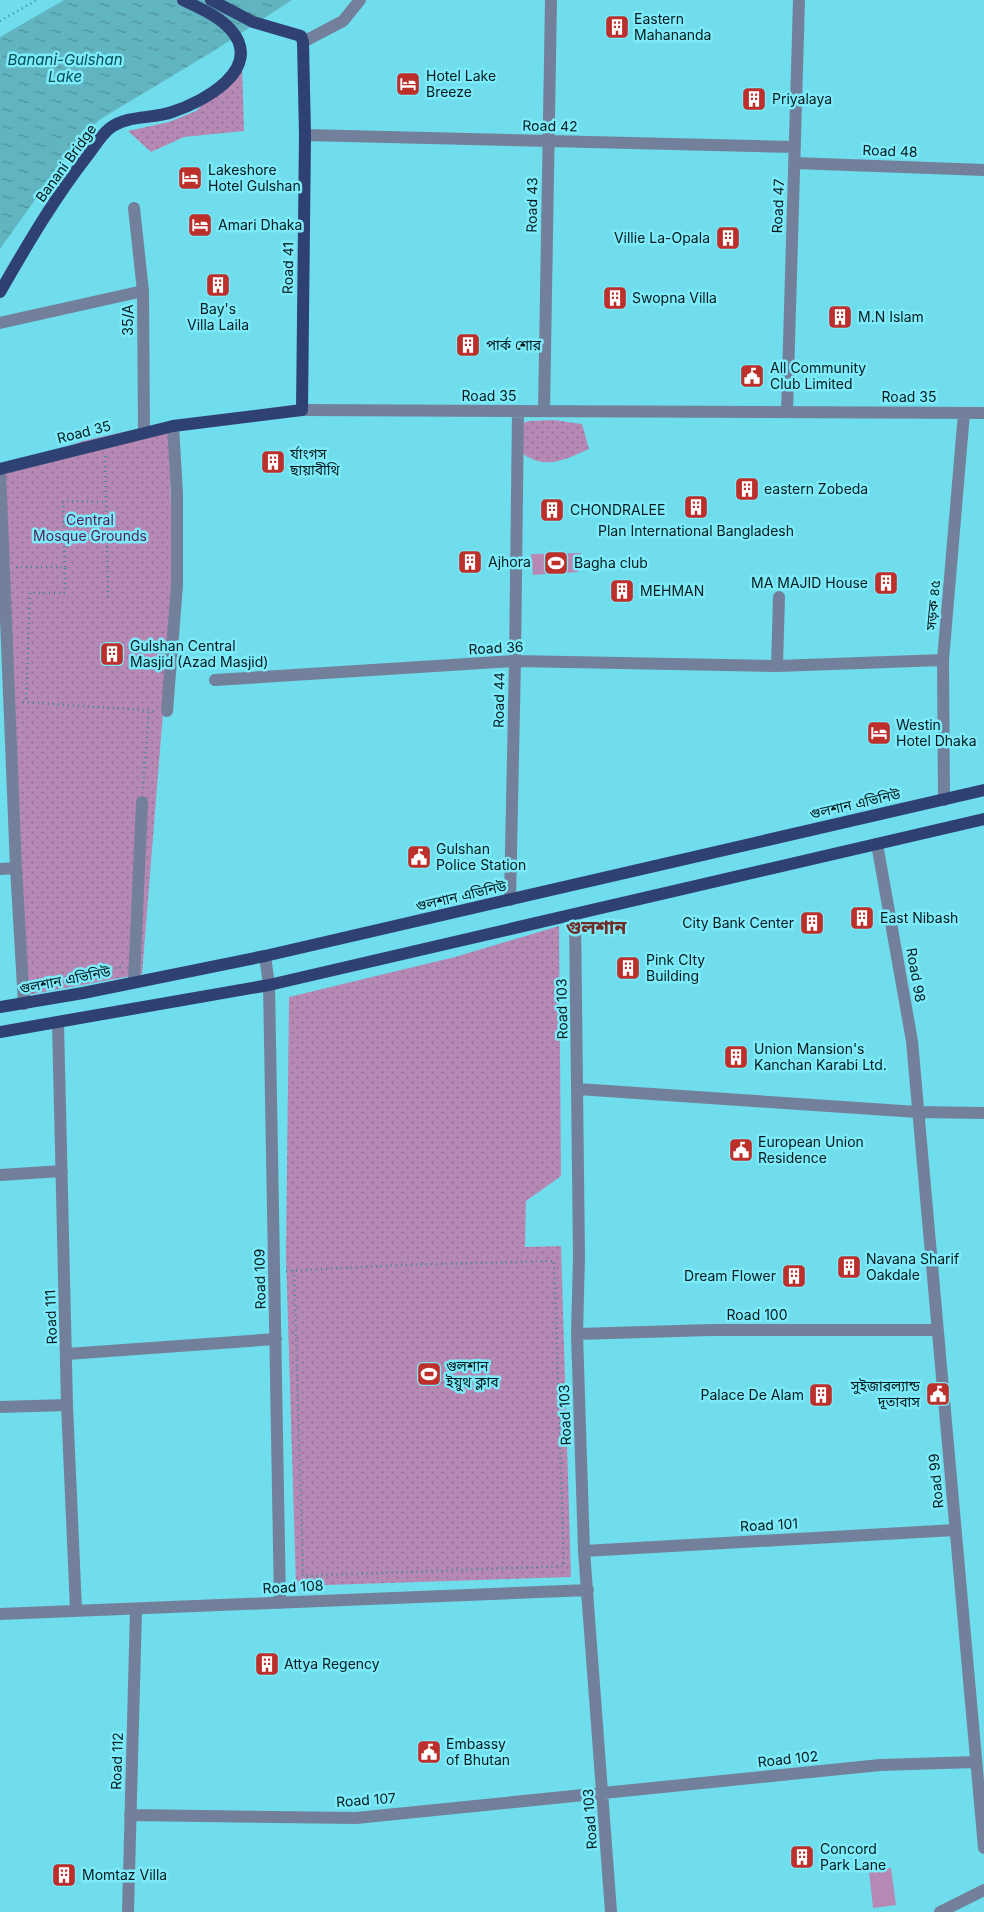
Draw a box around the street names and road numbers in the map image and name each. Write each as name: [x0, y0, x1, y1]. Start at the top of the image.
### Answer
street label: Road 42: [522, 117, 578, 134]
street label: Banani Bridge: [32, 120, 100, 205]
street label: Road 48: [862, 141, 918, 160]
street label: Road 43: [523, 177, 540, 233]
street label: Road 47: [768, 178, 787, 234]
street label: Road 41: [279, 242, 296, 294]
street label: 35/A: [119, 304, 136, 336]
street label: Road 35: [462, 387, 516, 404]
street label: Road 35: [882, 388, 936, 405]
street label: Road 35: [55, 417, 113, 446]
street label: সড়ক ৪৫: [922, 579, 943, 632]
street label: Road 36: [468, 638, 524, 657]
street label: Road 44: [490, 672, 507, 728]
street label: গুলশান এভিনিউ: [808, 785, 903, 822]
street label: গুলশান এভিনিউ: [414, 877, 509, 914]
street label: Road 98: [903, 946, 930, 1004]
street label: গুলশান এভিনিউ: [18, 962, 113, 997]
street label: Road 103: [552, 978, 571, 1040]
street label: Road 109: [250, 1248, 269, 1310]
street label: Road 111: [41, 1289, 60, 1345]
street label: Road 100: [726, 1306, 788, 1323]
street label: Road 103: [555, 1384, 574, 1446]
street label: Road 99: [925, 1453, 946, 1509]
street label: Road 101: [740, 1514, 798, 1535]
street label: Road 108: [262, 1576, 324, 1597]
street label: Road 112: [107, 1732, 126, 1790]
street label: Road 102: [757, 1747, 819, 1770]
street label: Road 103: [579, 1788, 600, 1850]
street label: Road 107: [335, 1789, 396, 1810]

